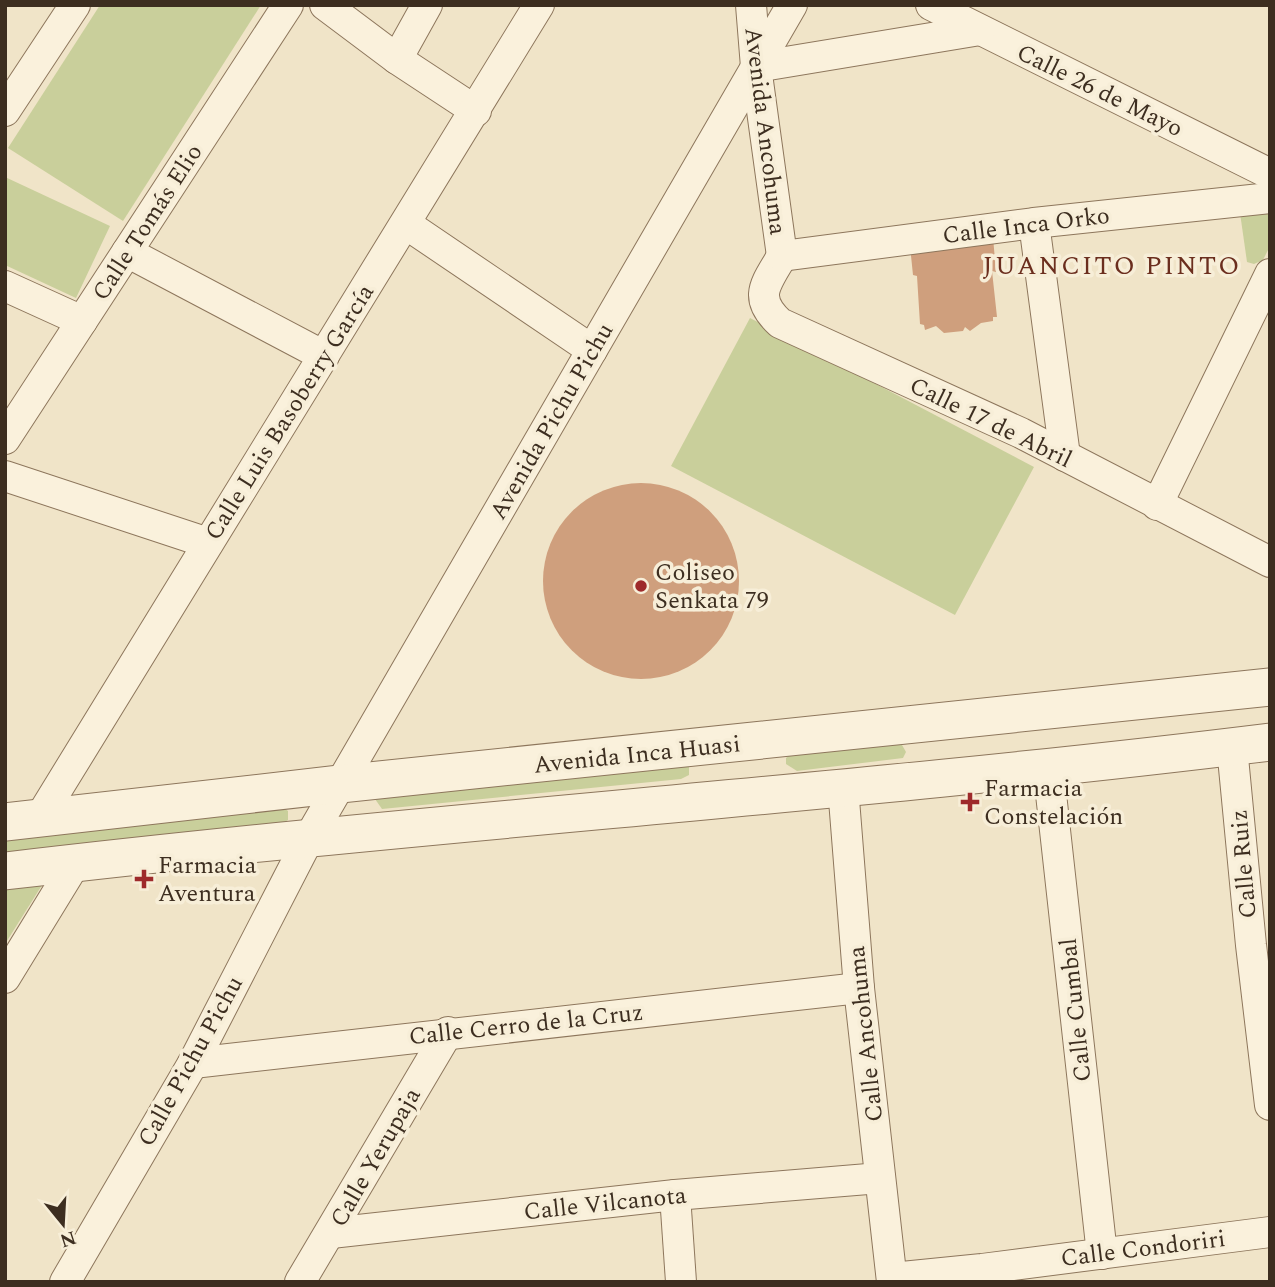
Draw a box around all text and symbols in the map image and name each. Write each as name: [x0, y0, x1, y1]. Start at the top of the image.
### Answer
street label: Avenida Ancohuma: [734, 25, 796, 237]
street label: Calle 26 de Mayo: [1010, 35, 1189, 147]
street label: Calle Tomás Elio: [84, 137, 212, 308]
street label: Calle Inca Orko: [941, 198, 1112, 254]
district label: JUANCITO PINTO: [983, 246, 1241, 286]
street label: Calle Luis Basoberry García: [196, 277, 384, 548]
street label: Avenida Pichu Pichu: [481, 316, 623, 527]
street label: Calle 17 de Abril: [903, 368, 1078, 478]
place label: Coliseo Senkata 79: [655, 555, 769, 619]
marker: Coliseo Senkata 79: [633, 578, 649, 594]
street label: Avenida Inca Huasi: [532, 726, 742, 784]
place label: Farmacia Constelación: [984, 771, 1123, 835]
marker: Farmacia Constelación: [962, 794, 978, 810]
street label: Calle Ruiz: [1221, 808, 1267, 920]
place label: Farmacia Aventura: [158, 848, 257, 912]
marker: Farmacia Aventura: [136, 871, 152, 887]
street label: Calle Cumbal: [1051, 936, 1101, 1084]
street label: Calle Ancohuma: [839, 944, 893, 1124]
street label: Calle Pichu Pichu: [129, 970, 253, 1153]
street label: Calle Cerro de la Cruz: [407, 995, 645, 1055]
street label: Calle Yerupaja: [321, 1081, 431, 1234]
street label: Calle Vilcanota: [522, 1178, 689, 1230]
north arrow: [28, 1189, 98, 1259]
street label: Calle Condoriri: [1059, 1221, 1227, 1277]
text: N: [56, 1223, 80, 1255]

